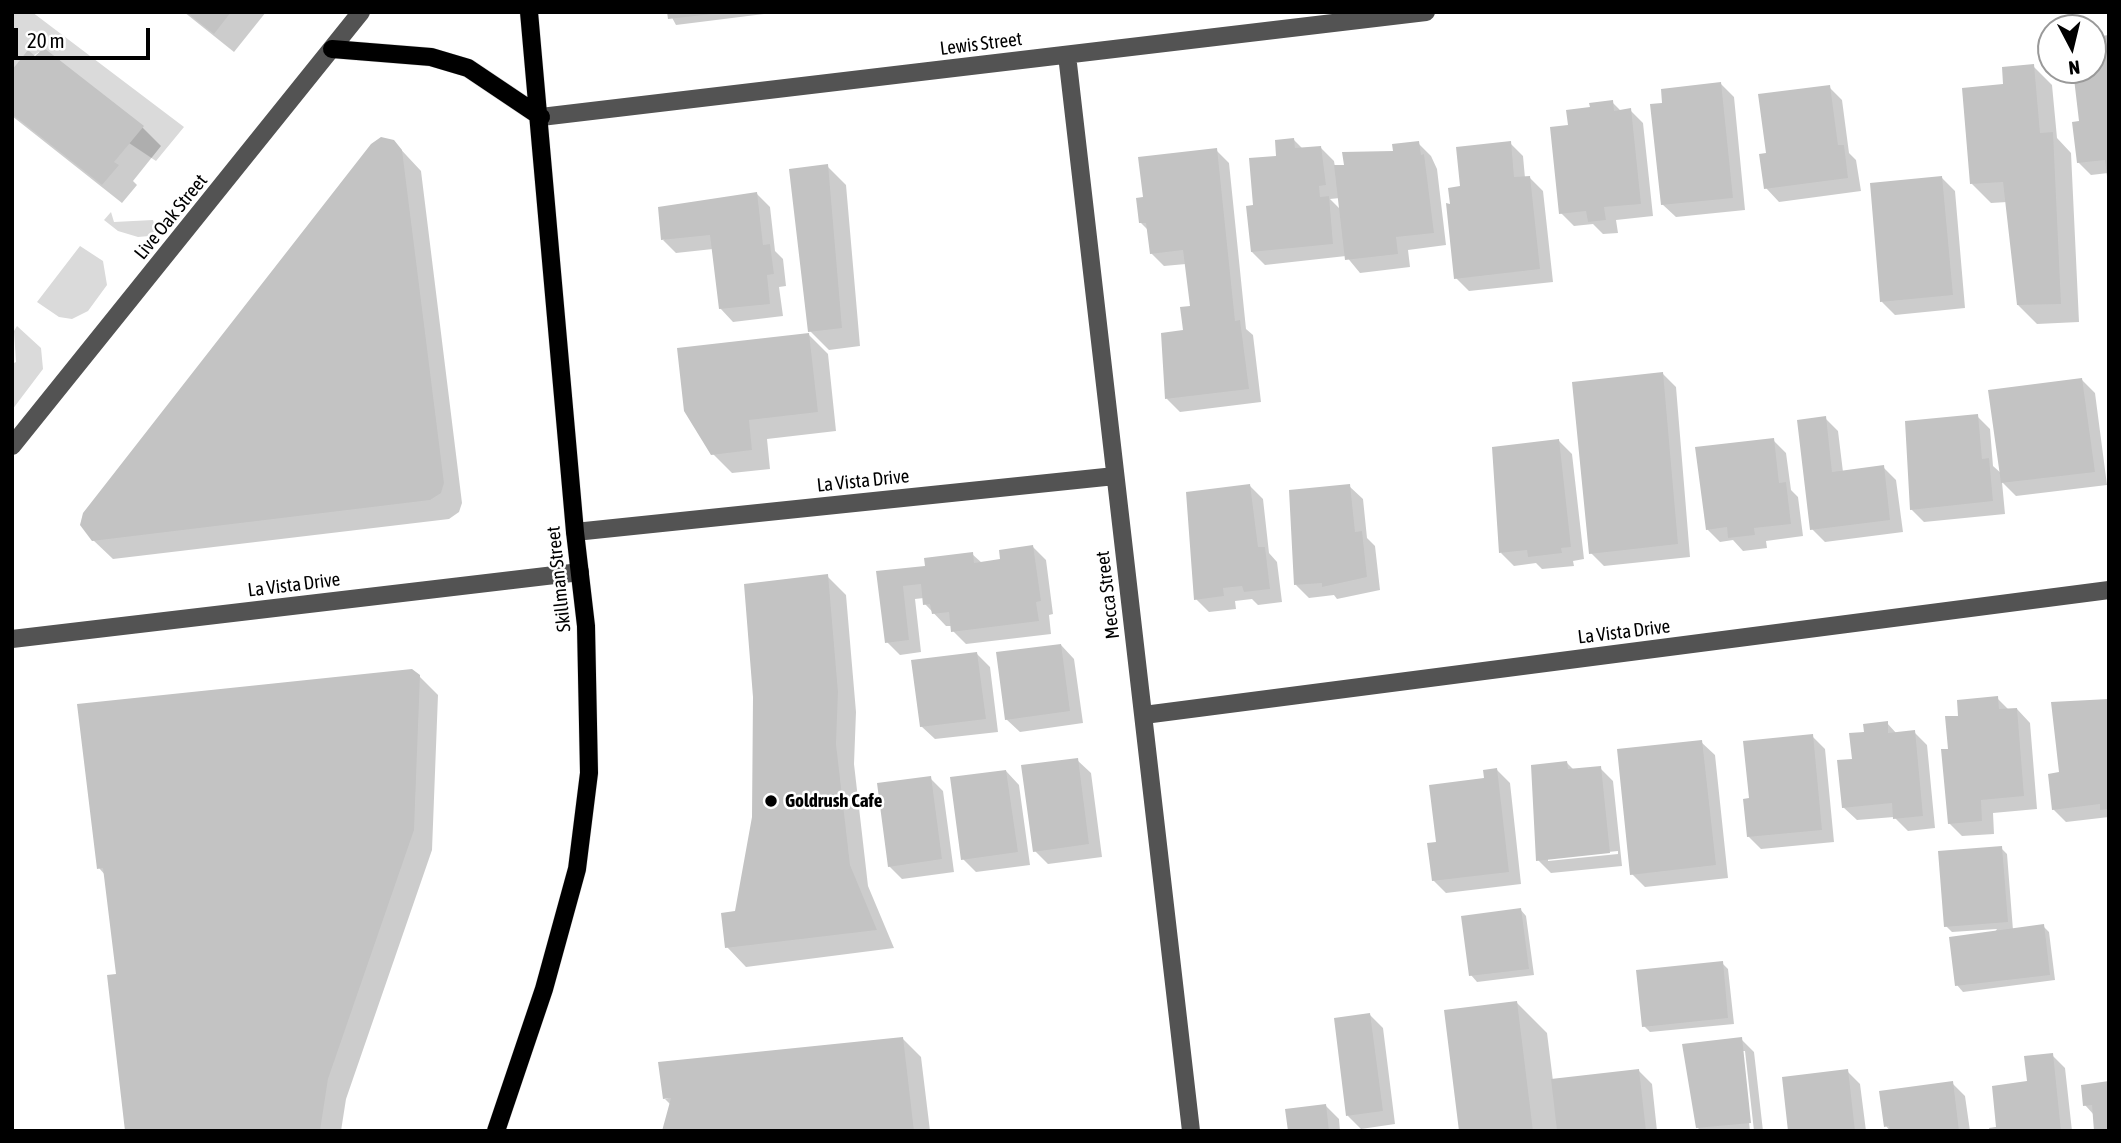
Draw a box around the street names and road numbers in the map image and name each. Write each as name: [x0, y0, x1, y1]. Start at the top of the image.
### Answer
street label: Lewis Street: [939, 28, 1023, 60]
street label: Live Oak Street: [130, 170, 212, 264]
street label: La Vista Drive: [816, 465, 910, 497]
street label: Skillman Street: [542, 525, 576, 633]
street label: Mecca Street: [1091, 550, 1125, 640]
street label: La Vista Drive: [246, 568, 342, 602]
street label: La Vista Drive: [1576, 615, 1672, 649]

